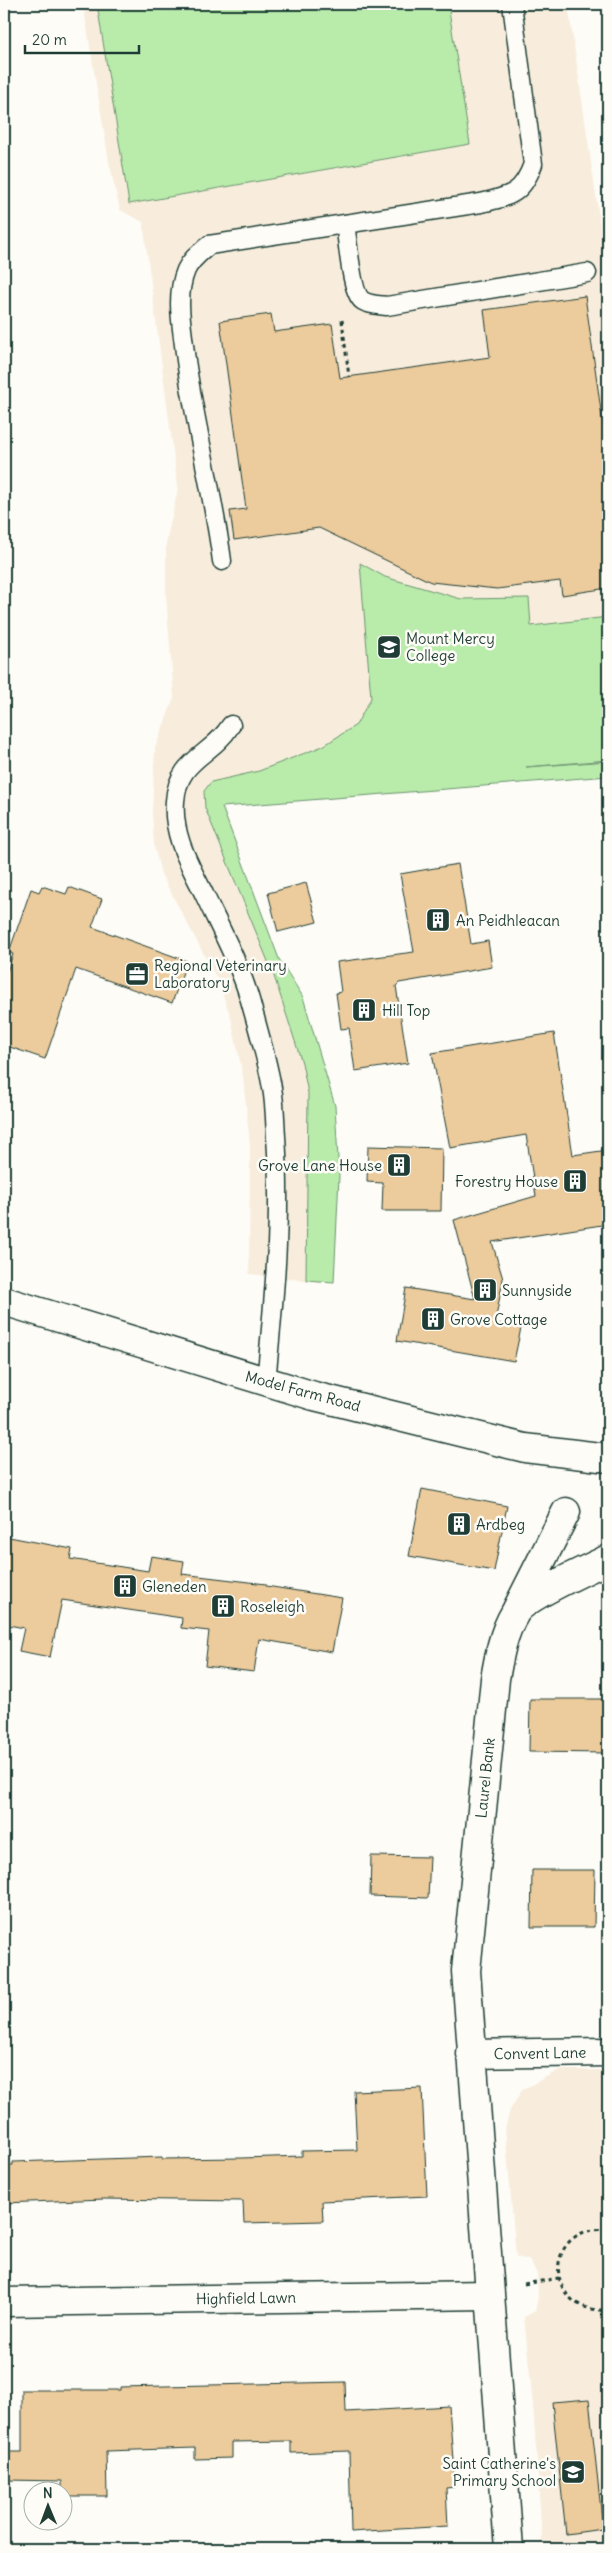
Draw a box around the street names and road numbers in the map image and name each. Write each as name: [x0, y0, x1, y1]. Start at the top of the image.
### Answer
street label: Model Farm Road: [243, 1366, 363, 1416]
street label: Laurel Bank: [471, 1737, 499, 1819]
street label: Convent Lane: [494, 2043, 586, 2063]
street label: Highfield Lawn: [196, 2288, 297, 2308]

